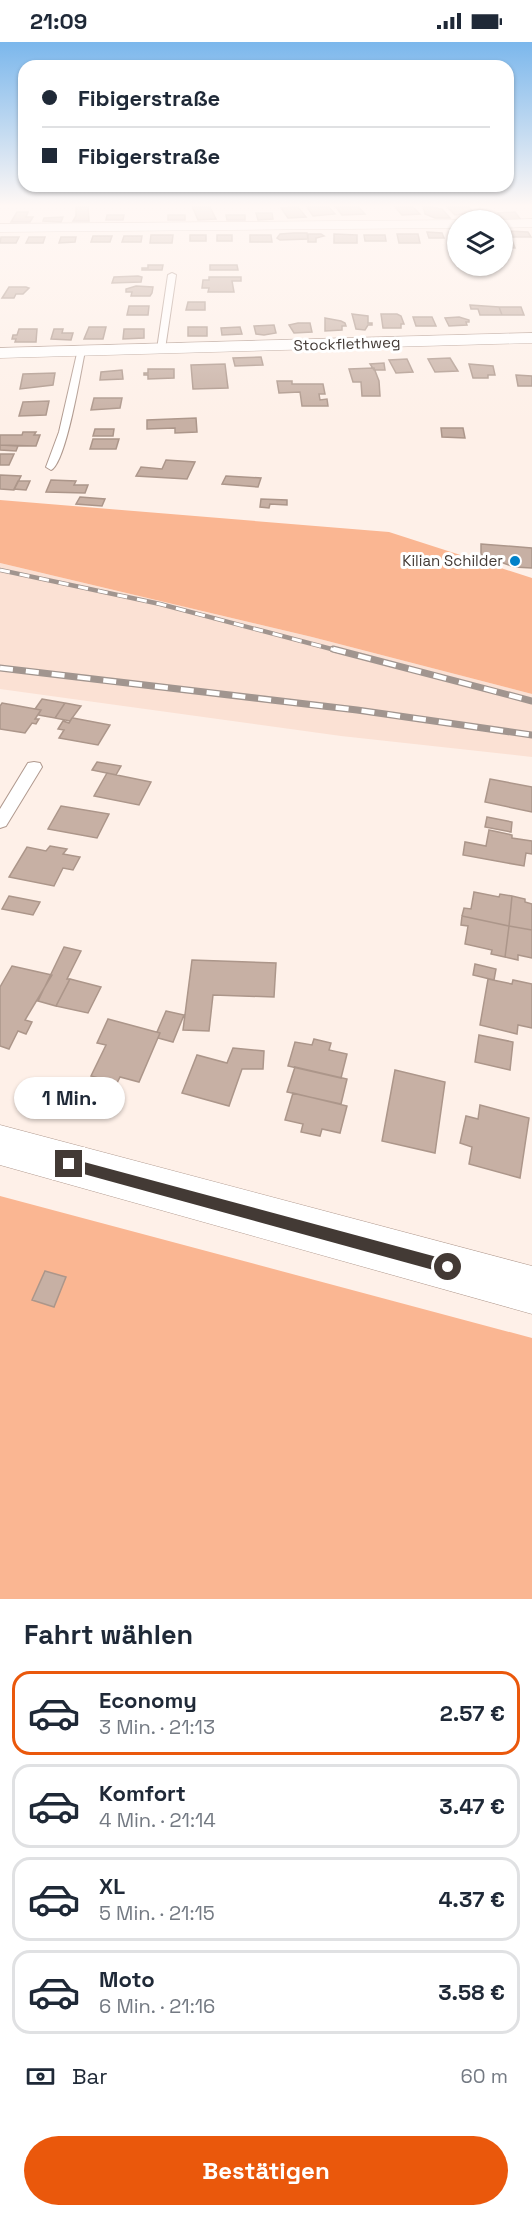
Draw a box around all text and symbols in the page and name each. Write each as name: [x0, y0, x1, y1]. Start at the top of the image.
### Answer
text: 21:09: [30, 7, 87, 35]
text: Fibigerstraße: [78, 84, 220, 112]
text: Fibigerstraße: [78, 142, 220, 170]
map controls: [447, 210, 513, 276]
button: layers: [447, 210, 513, 276]
street label: Stockflethweg: [293, 332, 401, 355]
place label: Kilian Schilder: [402, 551, 503, 570]
marker: Kilian Schilder: [508, 554, 522, 568]
callout: 1 Min.: [14, 1077, 124, 1119]
text: 1 Min.: [42, 1085, 97, 1111]
route end: [55, 1150, 82, 1177]
route start: [434, 1253, 461, 1280]
text: Fahrt wählen: [24, 1617, 193, 1652]
icon: car: [27, 1686, 81, 1740]
text: Economy: [99, 1686, 197, 1714]
text: 2.57 €: [440, 1699, 505, 1727]
text: 3 Min. · 21:13: [99, 1714, 215, 1740]
icon: car: [27, 1779, 81, 1833]
text: Komfort: [99, 1779, 186, 1807]
text: 3.47 €: [439, 1792, 505, 1820]
text: 4 Min. · 21:14: [99, 1807, 216, 1833]
icon: car: [27, 1872, 81, 1926]
text: XL: [99, 1872, 125, 1900]
text: 4.37 €: [438, 1885, 505, 1913]
text: 5 Min. · 21:15: [99, 1900, 215, 1926]
icon: car: [27, 1965, 81, 2019]
text: Moto: [99, 1965, 155, 1993]
text: 3.58 €: [438, 1978, 505, 2006]
text: 6 Min. · 21:16: [99, 1993, 215, 2019]
icon: cash: [24, 2060, 57, 2093]
text: Bar: [72, 2062, 108, 2090]
text: 60 m: [461, 2063, 508, 2089]
button: Bestätigen: [24, 2136, 508, 2205]

